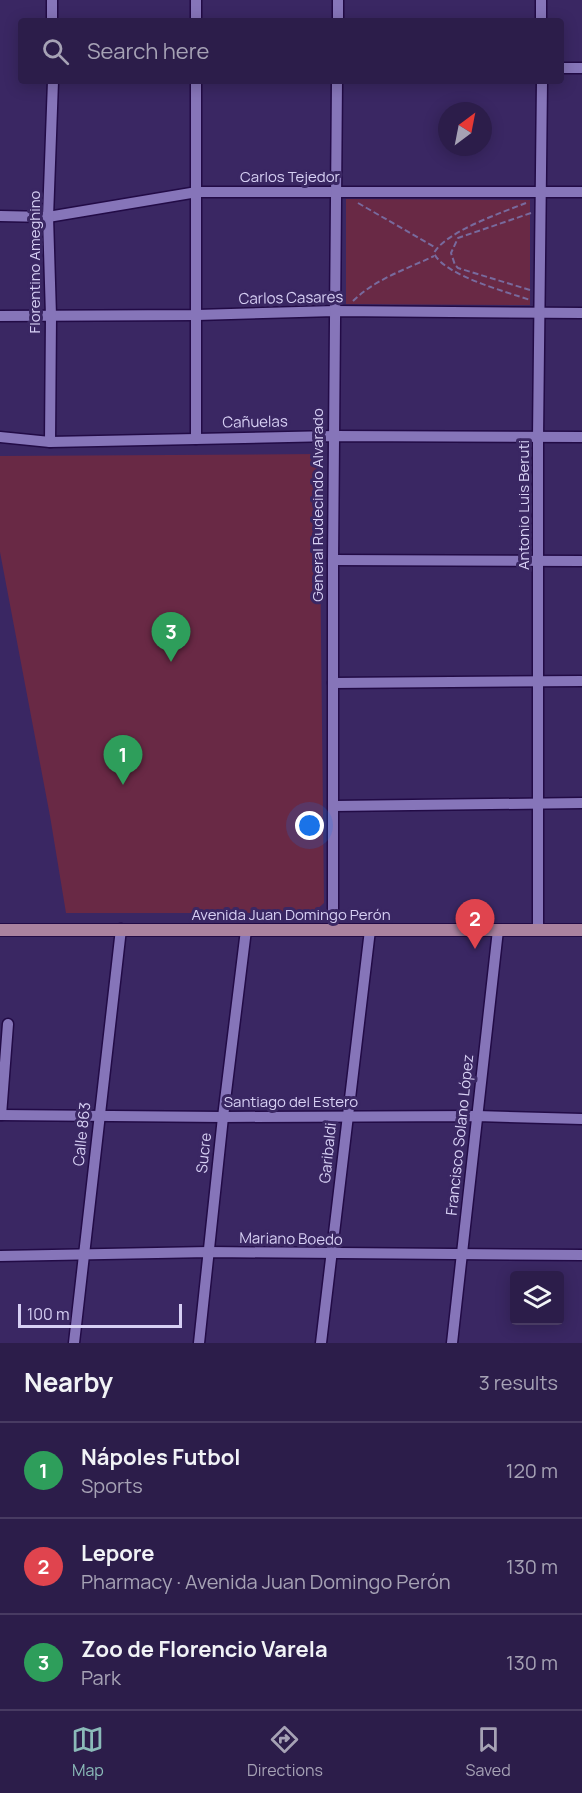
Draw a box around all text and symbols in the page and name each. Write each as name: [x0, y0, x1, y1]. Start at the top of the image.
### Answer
search box: [18, 18, 564, 84]
icon: search: [39, 35, 72, 68]
text: Search here: [87, 36, 209, 66]
north arrow: [438, 102, 492, 156]
street label: Carlos Tejedor: [240, 166, 341, 187]
street label: Florentino Ameghino: [24, 190, 45, 333]
street label: Carlos Casares: [238, 286, 344, 309]
street label: General Rudecindo Alvarado: [307, 408, 328, 602]
street label: Cañuelas: [222, 410, 288, 433]
street label: Antonio Luis Beruti: [513, 440, 534, 570]
pin: 3: [152, 612, 190, 662]
pin: 1: [104, 736, 142, 785]
your location: [295, 811, 324, 840]
pin: 2: [456, 900, 494, 949]
street label: Avenida Juan Domingo Perón: [191, 904, 391, 925]
street label: Francisco Solano López: [441, 1053, 478, 1217]
street label: Santiago del Estero: [224, 1091, 358, 1112]
street label: Calle 863: [68, 1101, 95, 1167]
street label: Garibaldi: [314, 1122, 341, 1184]
street label: Sucre: [191, 1131, 216, 1174]
street label: Mariano Boedo: [239, 1227, 343, 1250]
map controls: [510, 1271, 564, 1325]
button: layers: [510, 1271, 564, 1325]
scale bar: [18, 1301, 182, 1328]
text: 100 m: [27, 1303, 70, 1325]
text: Nearby: [24, 1364, 113, 1400]
text: 3 results: [479, 1369, 558, 1396]
text: Nápoles Futbol: [81, 1442, 240, 1472]
text: 1: [39, 1457, 48, 1484]
text: 120 m: [506, 1457, 558, 1484]
text: Sports: [81, 1472, 143, 1499]
text: Lepore: [81, 1538, 155, 1568]
text: 2: [38, 1553, 49, 1580]
text: 130 m: [506, 1553, 558, 1580]
text: Pharmacy · Avenida Juan Domingo Perón: [81, 1568, 451, 1595]
text: Zoo de Florencio Varela: [81, 1634, 328, 1664]
text: 3: [38, 1649, 49, 1676]
text: 130 m: [506, 1649, 558, 1676]
text: Park: [81, 1664, 121, 1691]
tab: Map: [71, 1723, 104, 1781]
tab: Directions: [247, 1723, 323, 1781]
tab: Saved: [466, 1723, 511, 1781]

